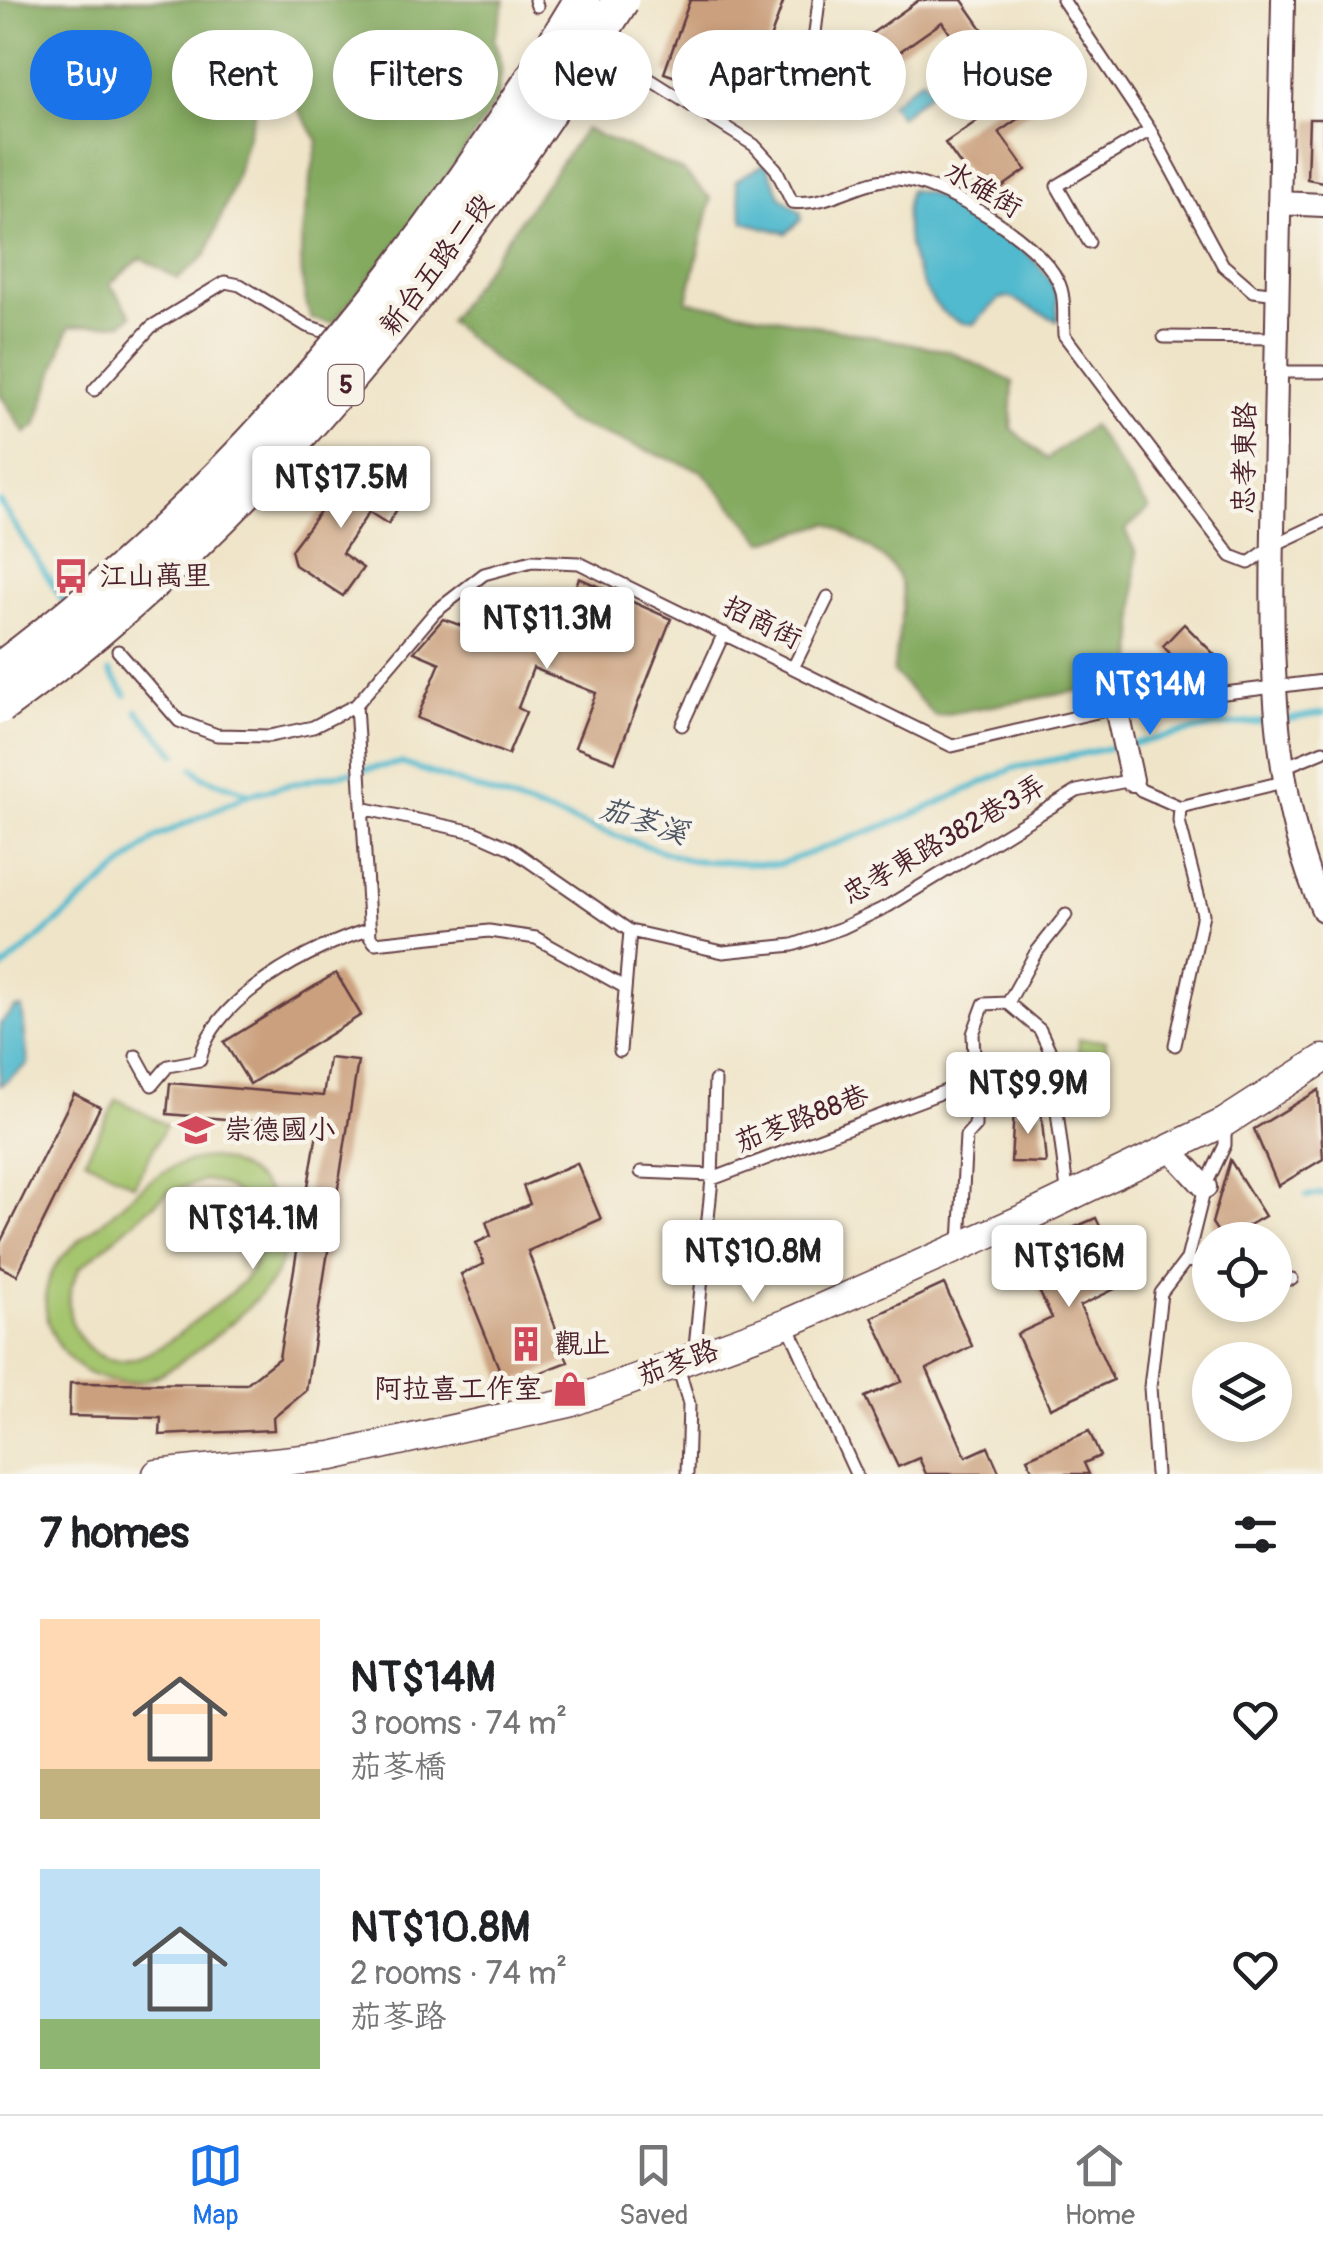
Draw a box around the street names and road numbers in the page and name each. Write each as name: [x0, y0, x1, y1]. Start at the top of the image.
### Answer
street label: 水碓街: [938, 154, 1028, 226]
street label: 新台五路二段: [372, 187, 502, 343]
road number: 5: [328, 365, 364, 405]
street label: 忠孝東路: [1227, 402, 1263, 514]
street label: 招商街: [717, 589, 807, 657]
street label: 忠孝東路382巷3弄: [836, 768, 1052, 912]
street label: 茄苳路88巷: [730, 1077, 875, 1160]
street label: 茄苳路: [633, 1332, 723, 1394]

